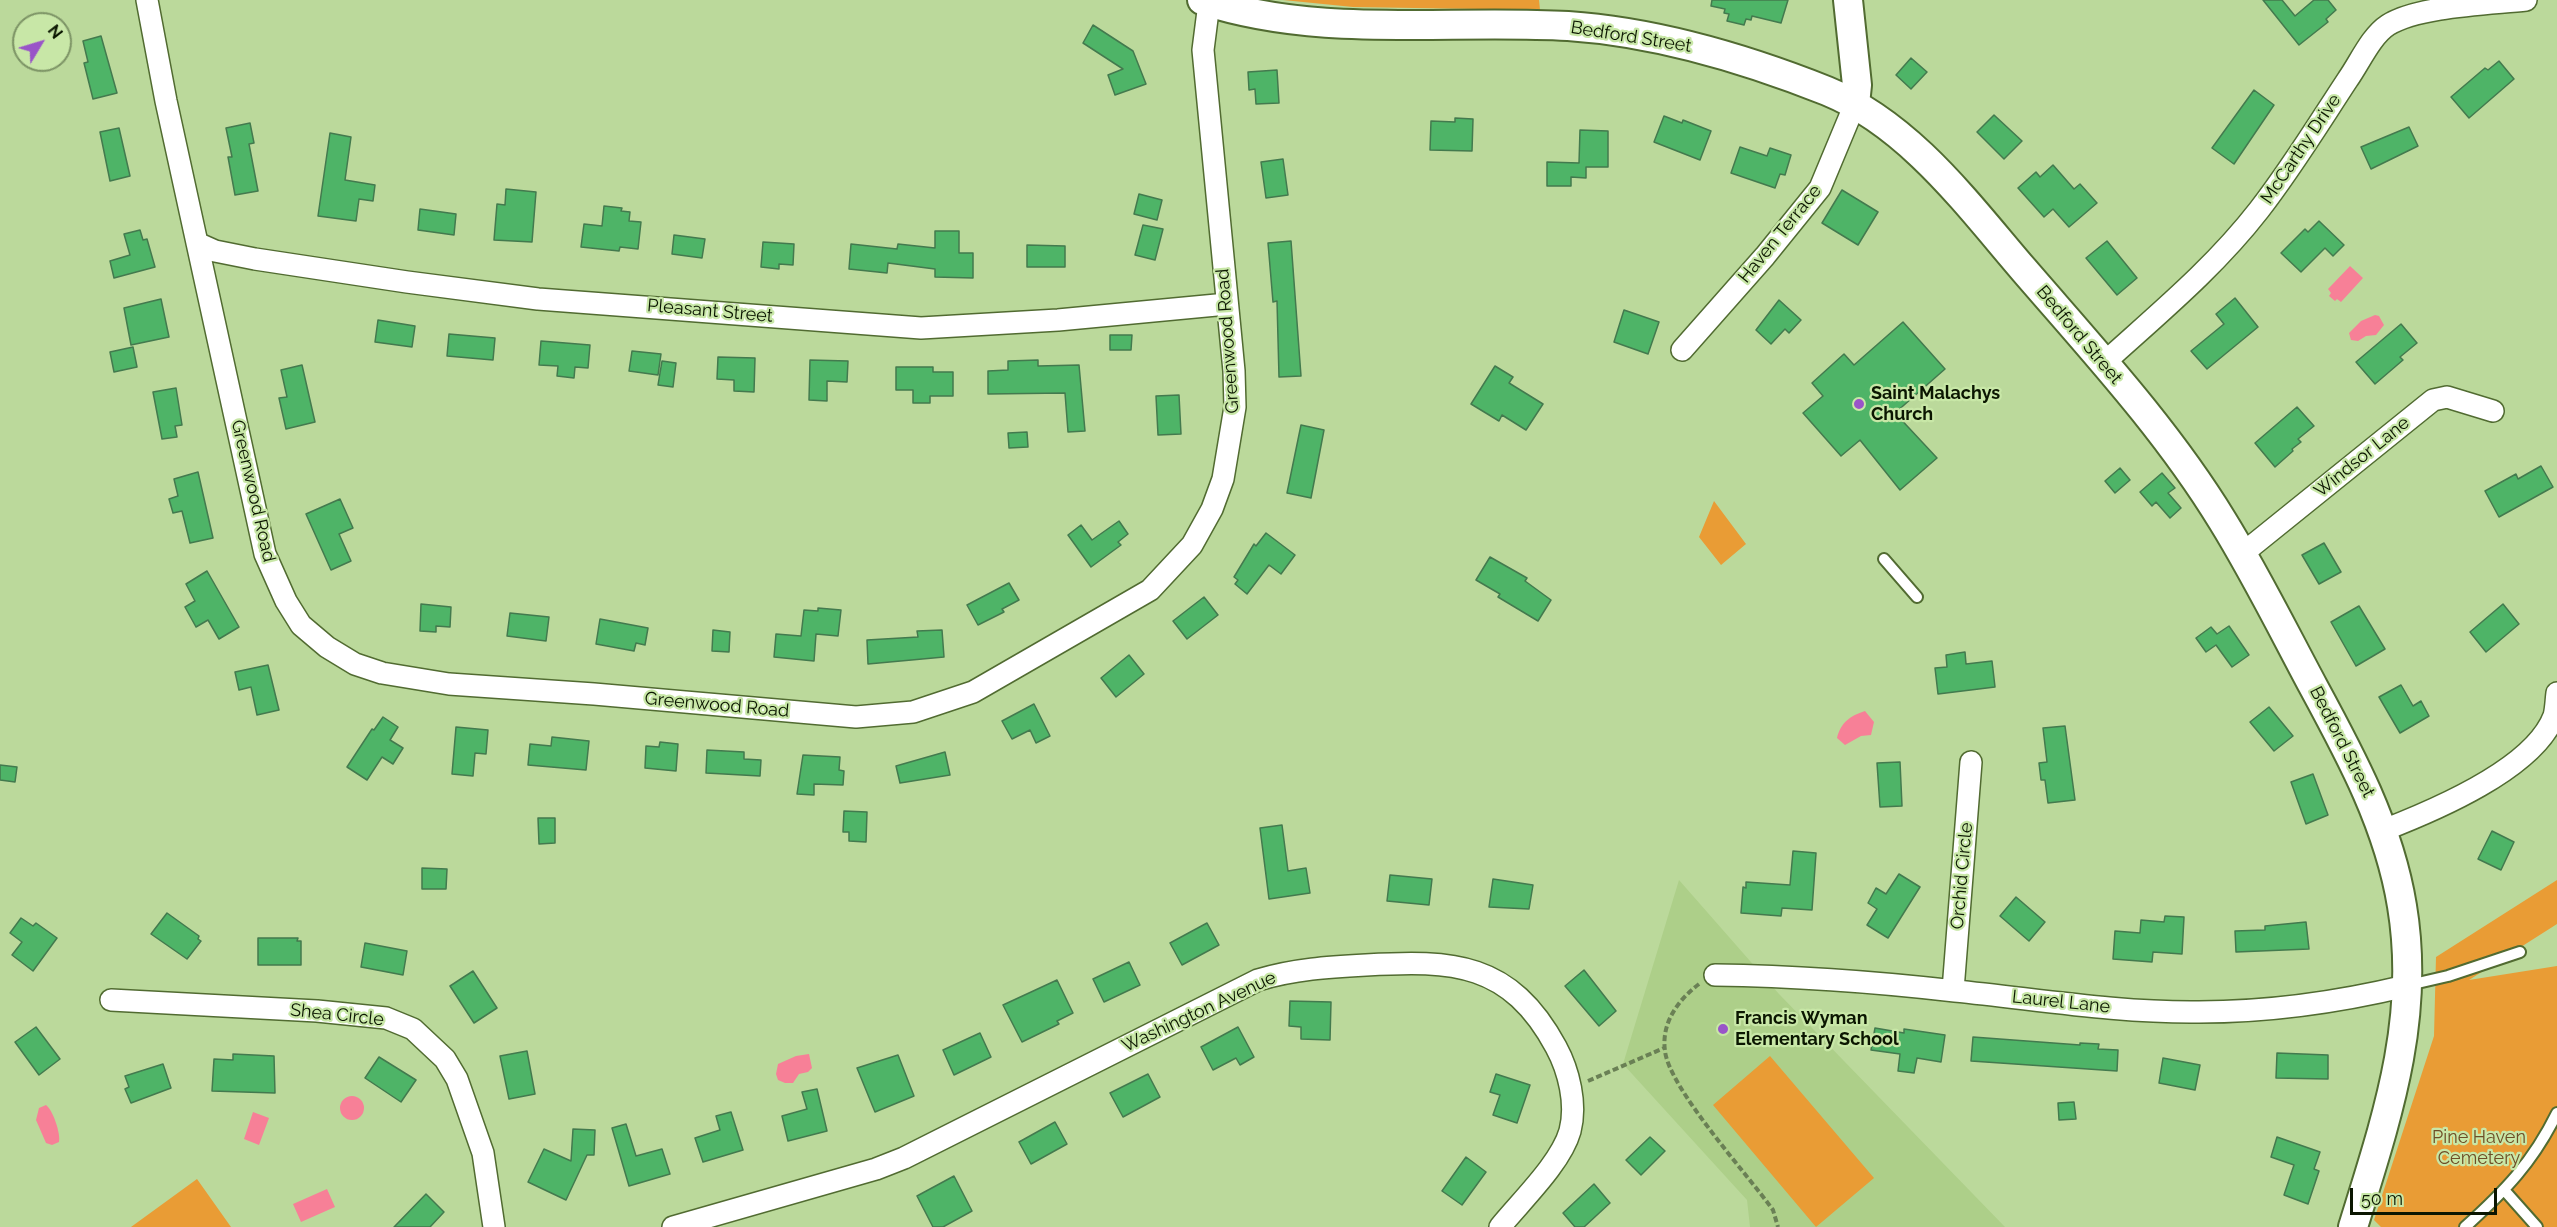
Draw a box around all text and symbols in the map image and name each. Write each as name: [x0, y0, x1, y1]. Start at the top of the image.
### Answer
north arrow: [12, 12, 72, 72]
street label: Bedford Street: [1569, 17, 1693, 57]
text: N: [44, 21, 66, 43]
street label: McCarthy Drive: [2256, 90, 2346, 208]
street label: Haven Terrace: [1734, 181, 1826, 287]
street label: Greenwood Road: [1212, 268, 1244, 414]
street label: Bedford Street: [2032, 281, 2126, 389]
street label: Pleasant Street: [646, 295, 774, 327]
place label: Saint Malachys Church: [1871, 383, 2000, 426]
marker: Saint Malachys Church: [1852, 397, 1866, 411]
street label: Windsor Lane: [2310, 412, 2414, 502]
street label: Greenwood Road: [226, 418, 280, 564]
street label: Bedford Street: [2305, 683, 2379, 801]
street label: Greenwood Road: [644, 688, 790, 722]
street label: Orchid Circle: [1947, 822, 1977, 930]
street label: Washington Avenue: [1119, 967, 1279, 1057]
street label: Laurel Lane: [2011, 986, 2111, 1018]
street label: Shea Circle: [289, 999, 385, 1031]
place label: Francis Wyman Elementary School: [1735, 1008, 1899, 1050]
marker: Francis Wyman Elementary School: [1716, 1022, 1730, 1036]
park label: Pine Haven Cemetery: [2432, 1127, 2526, 1170]
scale bar: [2353, 1176, 2500, 1214]
text: 50 m: [2361, 1188, 2403, 1209]

